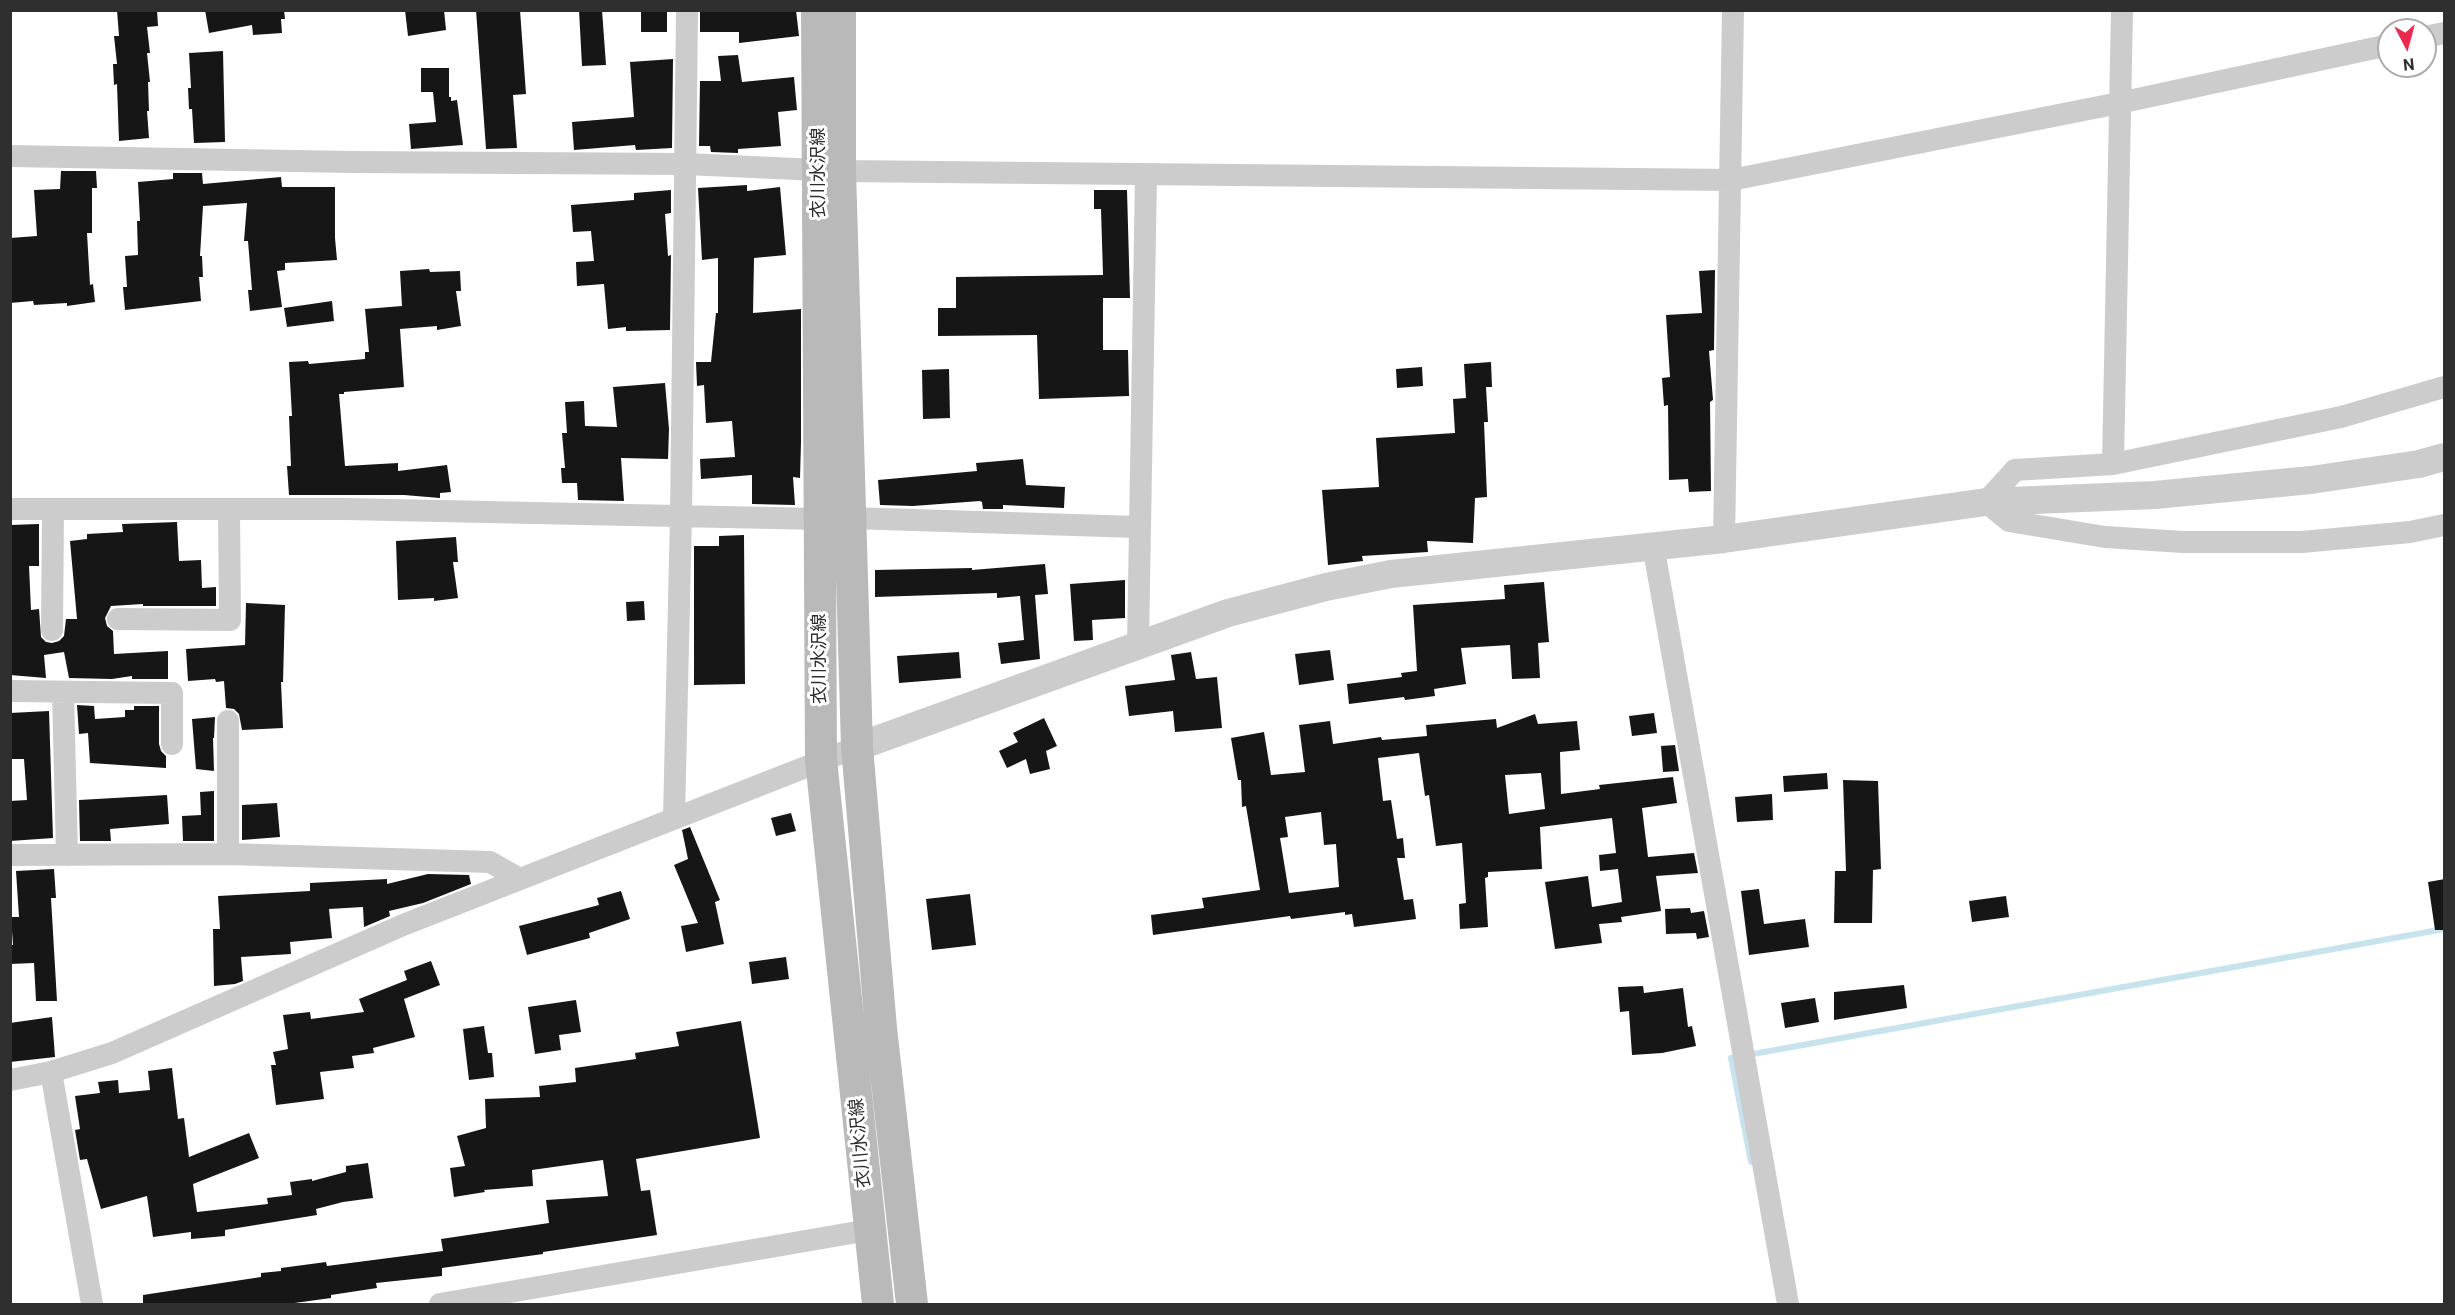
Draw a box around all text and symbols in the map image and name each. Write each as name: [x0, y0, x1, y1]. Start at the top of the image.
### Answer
north arrow: [2377, 18, 2437, 78]
text: N: [2402, 54, 2415, 74]
street label: 衣川水沢線: [808, 128, 830, 218]
street label: 衣川水沢線: [809, 614, 831, 704]
street label: 衣川水沢線: [846, 1097, 876, 1189]

